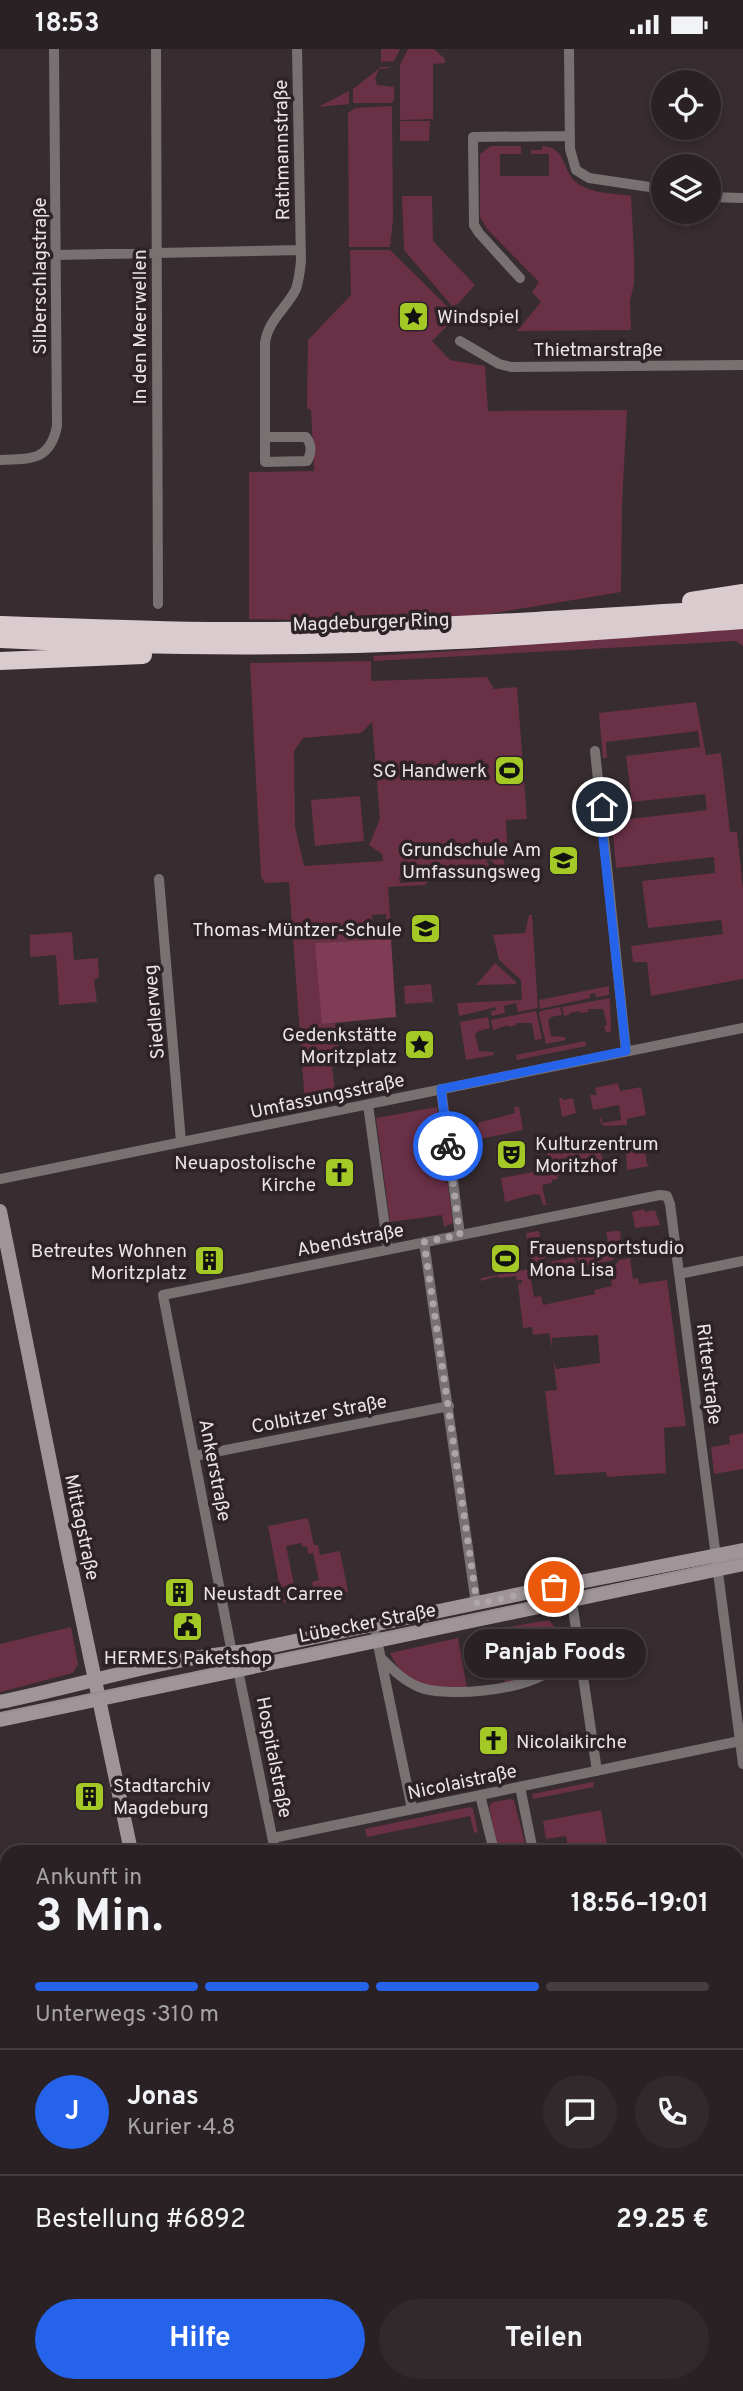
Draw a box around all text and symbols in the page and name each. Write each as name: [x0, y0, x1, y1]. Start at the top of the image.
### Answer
text: 18:53: [35, 8, 100, 41]
map controls: [651, 70, 721, 224]
button: locate: [651, 70, 721, 140]
street label: Rathmannstraße: [270, 79, 296, 221]
button: layers: [651, 154, 721, 224]
street label: Silberschlagstraße: [29, 197, 53, 355]
street label: In den Meerwellen: [129, 249, 153, 405]
place icon: Windspiel: [397, 299, 431, 333]
place label: Windspiel: [437, 306, 519, 330]
street label: Thietmarstraße: [533, 339, 663, 363]
street label: Magdeburger Ring: [292, 608, 450, 638]
sports icon: SG Handwerk: [493, 753, 527, 787]
place label: SG Handwerk: [372, 760, 487, 784]
pin: [572, 777, 632, 837]
icon: home: [583, 788, 621, 826]
place label: Grundschule Am Umfassungsweg: [401, 839, 541, 885]
school or university icon: Grundschule Am Umfassungsweg: [547, 843, 581, 877]
school or university icon: Thomas-Müntzer-Schule: [408, 912, 442, 946]
place label: Thomas-Müntzer-Schule: [192, 919, 402, 943]
street label: Siedlerweg: [139, 963, 171, 1060]
place label: Gedenkstätte Moritzplatz: [282, 1024, 397, 1070]
place icon: Gedenkstätte Moritzplatz: [403, 1028, 437, 1062]
street label: Umfassungsstraße: [248, 1069, 407, 1125]
courier: [413, 1111, 483, 1181]
icon: bike: [429, 1127, 467, 1165]
place label: Kulturzentrum Moritzhof: [535, 1133, 659, 1179]
theatre icon: Kulturzentrum Moritzhof: [495, 1137, 529, 1171]
place label: Neuapostolische Kirche: [174, 1152, 316, 1198]
church icon: Neuapostolische Kirche: [322, 1156, 356, 1190]
street label: Abendstraße: [295, 1219, 406, 1263]
place label: Frauensportstudio Mona Lisa: [529, 1237, 684, 1283]
place label: Betreutes Wohnen Moritzplatz: [31, 1240, 187, 1286]
sports icon: Frauensportstudio Mona Lisa: [489, 1241, 523, 1275]
building icon: Betreutes Wohnen Moritzplatz: [193, 1244, 227, 1278]
street label: Ritterstraße: [690, 1322, 726, 1426]
street label: Colbitzer Straße: [250, 1390, 389, 1440]
street label: Ankerstraße: [192, 1417, 236, 1524]
street label: Mittagstraße: [58, 1472, 104, 1583]
pin: [524, 1557, 584, 1617]
icon: bag: [535, 1568, 573, 1606]
building icon: Neustadt Carree: [163, 1576, 197, 1610]
place label: Neustadt Carree: [203, 1583, 343, 1607]
street label: Lübecker Straße: [297, 1599, 438, 1649]
public building icon: HERMES Paketshop: [171, 1609, 205, 1643]
callout: Panjab Foods: [463, 1629, 645, 1678]
text: Panjab Foods: [484, 1639, 626, 1668]
place label: HERMES Paketshop: [104, 1647, 272, 1671]
street label: Hospitalstraße: [250, 1695, 297, 1820]
church icon: Nicolaikirche: [476, 1724, 510, 1758]
place label: Nicolaikirche: [516, 1731, 627, 1755]
street label: Nicolaistraße: [406, 1760, 519, 1806]
place label: Stadtarchiv Magdeburg: [113, 1775, 211, 1821]
building icon: Stadtarchiv Magdeburg: [73, 1779, 107, 1813]
text: Ankunft in: [35, 1864, 142, 1893]
text: 18:56–19:01: [571, 1888, 709, 1921]
text: 3 Min.: [35, 1889, 163, 1948]
text: Unterwegs · 310 m: [35, 2001, 219, 2030]
button: chat: [543, 2075, 617, 2149]
button: phone: [635, 2075, 709, 2149]
text: Jonas: [127, 2081, 199, 2114]
text: J: [65, 2096, 79, 2129]
text: Kurier · 4.8: [127, 2114, 236, 2143]
text: Bestellung #6892: [35, 2204, 246, 2237]
text: 29.25 €: [616, 2204, 709, 2237]
button: Hilfe: [35, 2299, 365, 2379]
button: Teilen: [379, 2299, 709, 2379]

